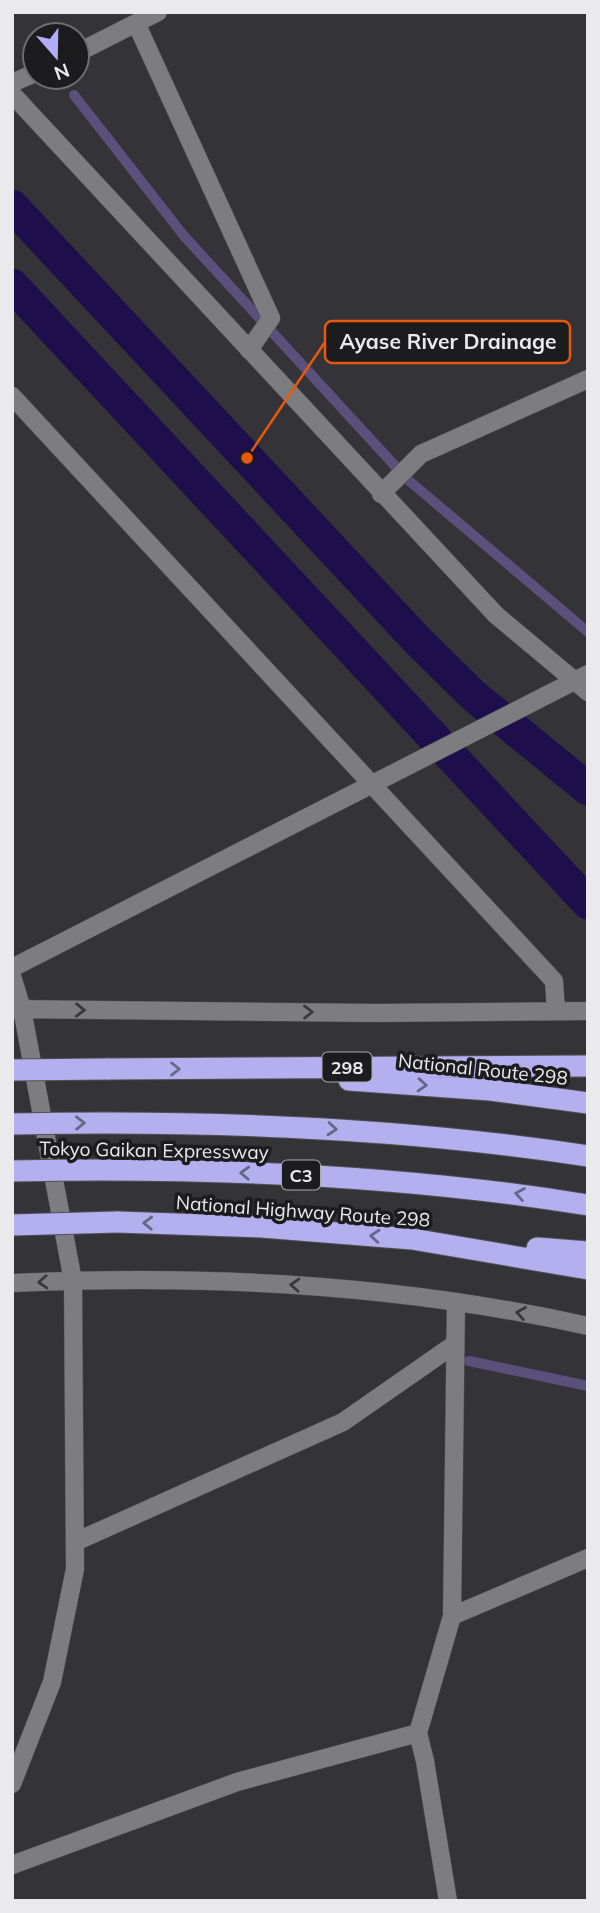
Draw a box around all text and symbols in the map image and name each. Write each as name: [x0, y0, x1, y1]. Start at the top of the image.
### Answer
north arrow: [21, 21, 91, 91]
text: N: [51, 58, 73, 86]
callout: Ayase River Drainage: [325, 321, 570, 363]
text: Ayase River Drainage: [339, 328, 557, 354]
one-way arrow: [75, 1002, 86, 1017]
one-way arrow: [303, 1004, 314, 1020]
street label: National Route 298: [397, 1048, 569, 1090]
road number: 298: [322, 1052, 372, 1082]
one-way arrow: [171, 1061, 181, 1077]
one-way arrow: [416, 1077, 427, 1092]
one-way arrow: [75, 1115, 86, 1130]
one-way arrow: [327, 1122, 338, 1137]
street label: Tokyo Gaikan Expressway: [39, 1136, 269, 1164]
road number: C3: [282, 1160, 320, 1190]
one-way arrow: [239, 1165, 250, 1181]
one-way arrow: [514, 1187, 526, 1202]
street label: National Highway Route 298: [175, 1190, 431, 1232]
one-way arrow: [142, 1216, 153, 1231]
one-way arrow: [369, 1229, 380, 1244]
one-way arrow: [38, 1274, 49, 1289]
one-way arrow: [289, 1278, 300, 1293]
one-way arrow: [515, 1306, 527, 1321]

